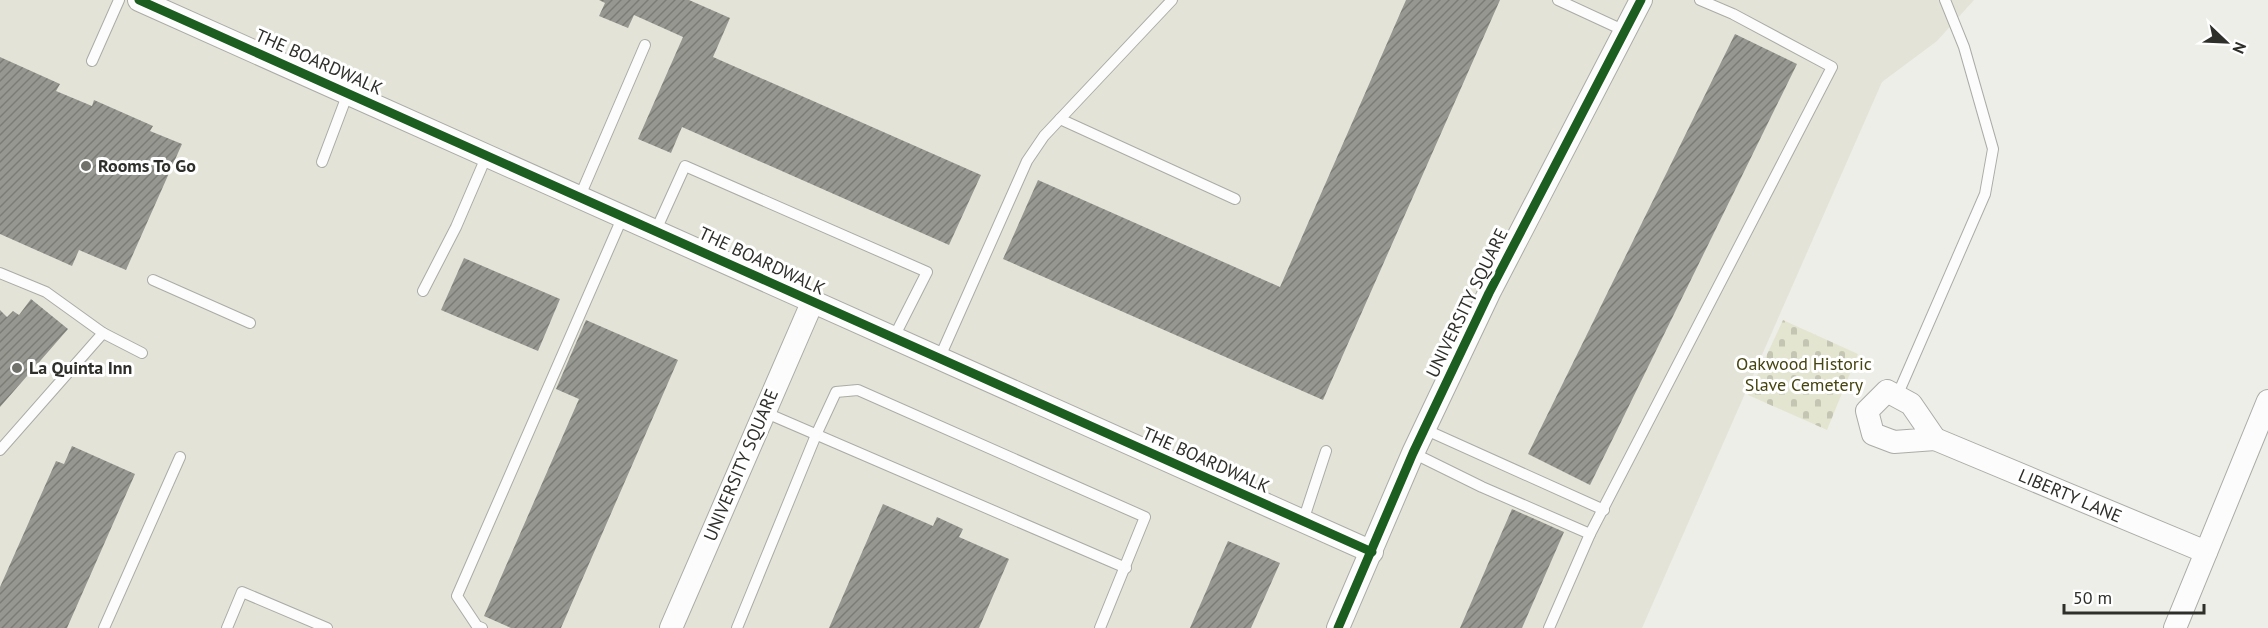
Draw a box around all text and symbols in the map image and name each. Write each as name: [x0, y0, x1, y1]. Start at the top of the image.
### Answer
north arrow: [2196, 12, 2256, 72]
street label: THE BOARDWALK: [252, 23, 386, 100]
text: N: [2229, 39, 2251, 57]
place label: Rooms To Go: [98, 154, 196, 177]
marker: Rooms To Go: [79, 159, 93, 173]
street label: THE BOARDWALK: [695, 221, 829, 300]
street label: UNIVERSITY SQUARE: [1420, 224, 1513, 381]
park label: Oakwood Historic Slave Cemetery: [1736, 352, 1872, 396]
place label: La Quinta Inn: [29, 356, 132, 379]
marker: La Quinta Inn: [10, 361, 24, 375]
street label: UNIVERSITY SQUARE: [698, 385, 783, 544]
street label: THE BOARDWALK: [1139, 421, 1273, 498]
street label: LIBERTY LANE: [2015, 463, 2125, 528]
scale bar: [2064, 577, 2204, 615]
text: 50 m: [2073, 586, 2112, 609]

